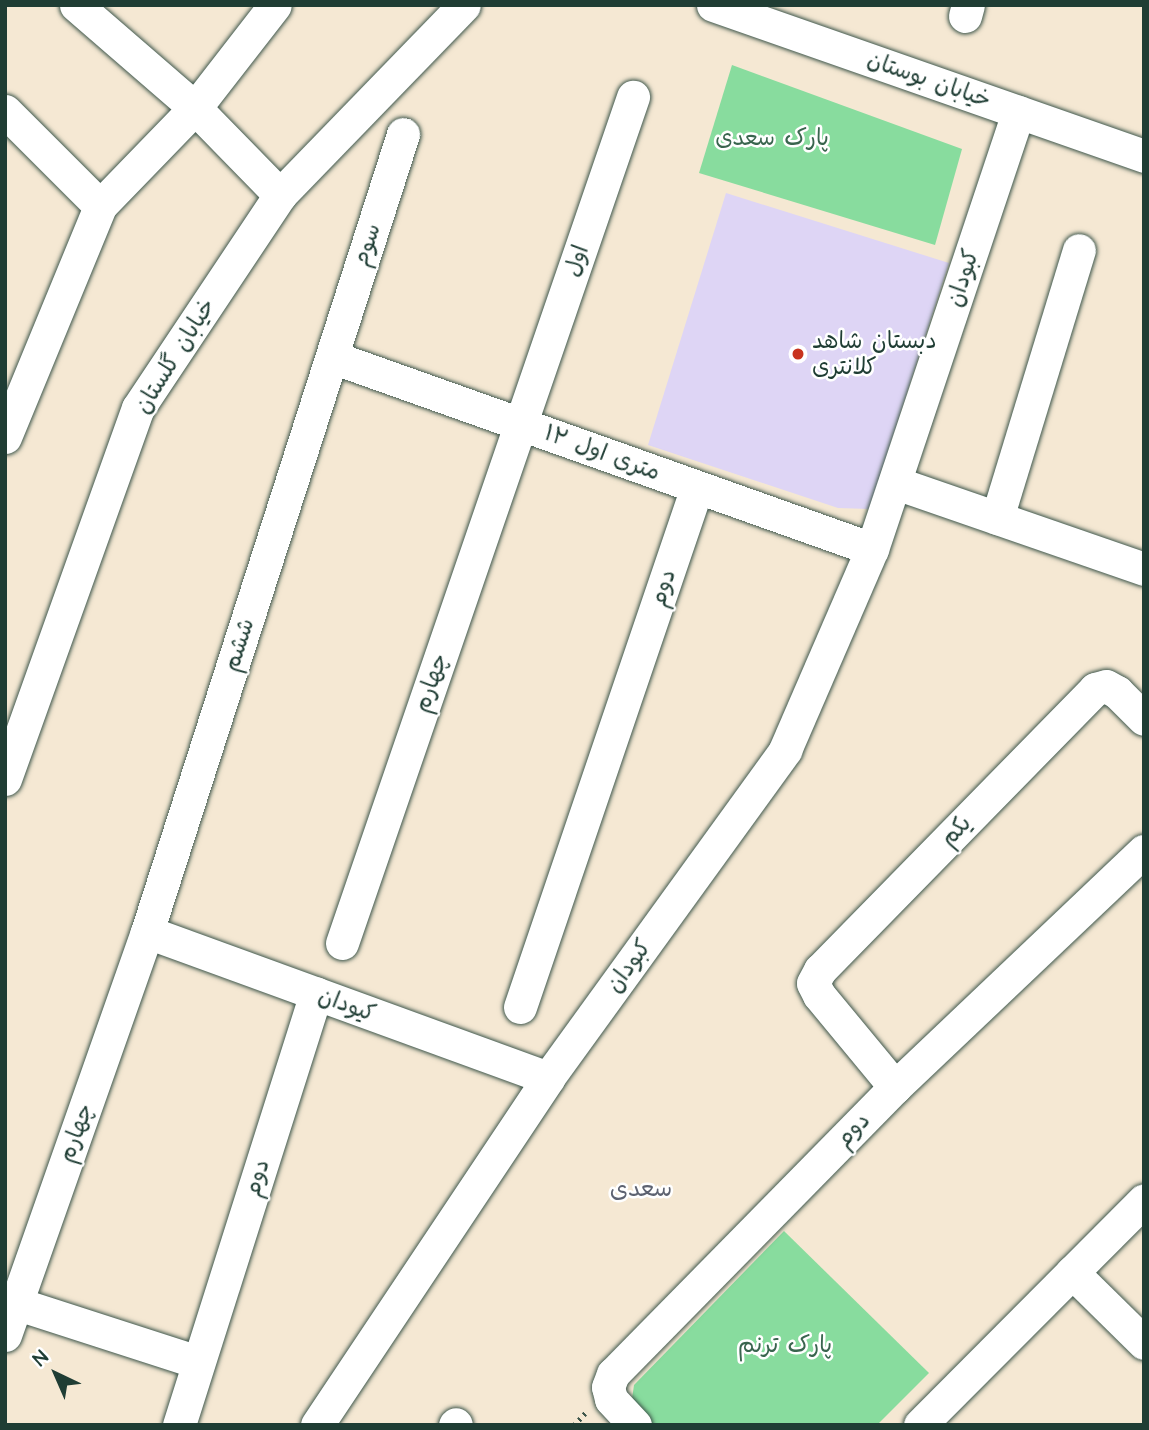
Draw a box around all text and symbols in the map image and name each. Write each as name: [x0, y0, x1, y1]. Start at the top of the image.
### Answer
street label: خیابان بوستان: [864, 46, 994, 114]
park label: پارک سعدی: [715, 124, 829, 152]
street label: سوم: [347, 220, 387, 270]
street label: اول: [559, 242, 595, 280]
street label: کبودان: [941, 246, 985, 310]
street label: خیابان گلستان: [129, 293, 221, 419]
place label: دبستان شاهد کلانتری: [812, 327, 937, 381]
marker: دبستان شاهد کلانتری: [790, 346, 806, 362]
street label: ۱۲ متری اول: [540, 419, 664, 487]
street label: دوم: [644, 566, 682, 610]
street label: ششم: [217, 615, 261, 675]
street label: چهارم: [408, 650, 454, 716]
street label: یکم: [935, 810, 977, 852]
street label: کبودان: [601, 934, 657, 998]
street label: کیودان: [315, 982, 379, 1028]
street label: چهارم: [53, 1100, 99, 1166]
street label: دوم: [830, 1107, 876, 1153]
street label: دوم: [238, 1156, 276, 1200]
district label: سعدی: [610, 1176, 672, 1204]
park label: پارک ترنم: [738, 1331, 832, 1359]
north arrow: [21, 1339, 91, 1409]
text: N: [27, 1345, 55, 1372]

